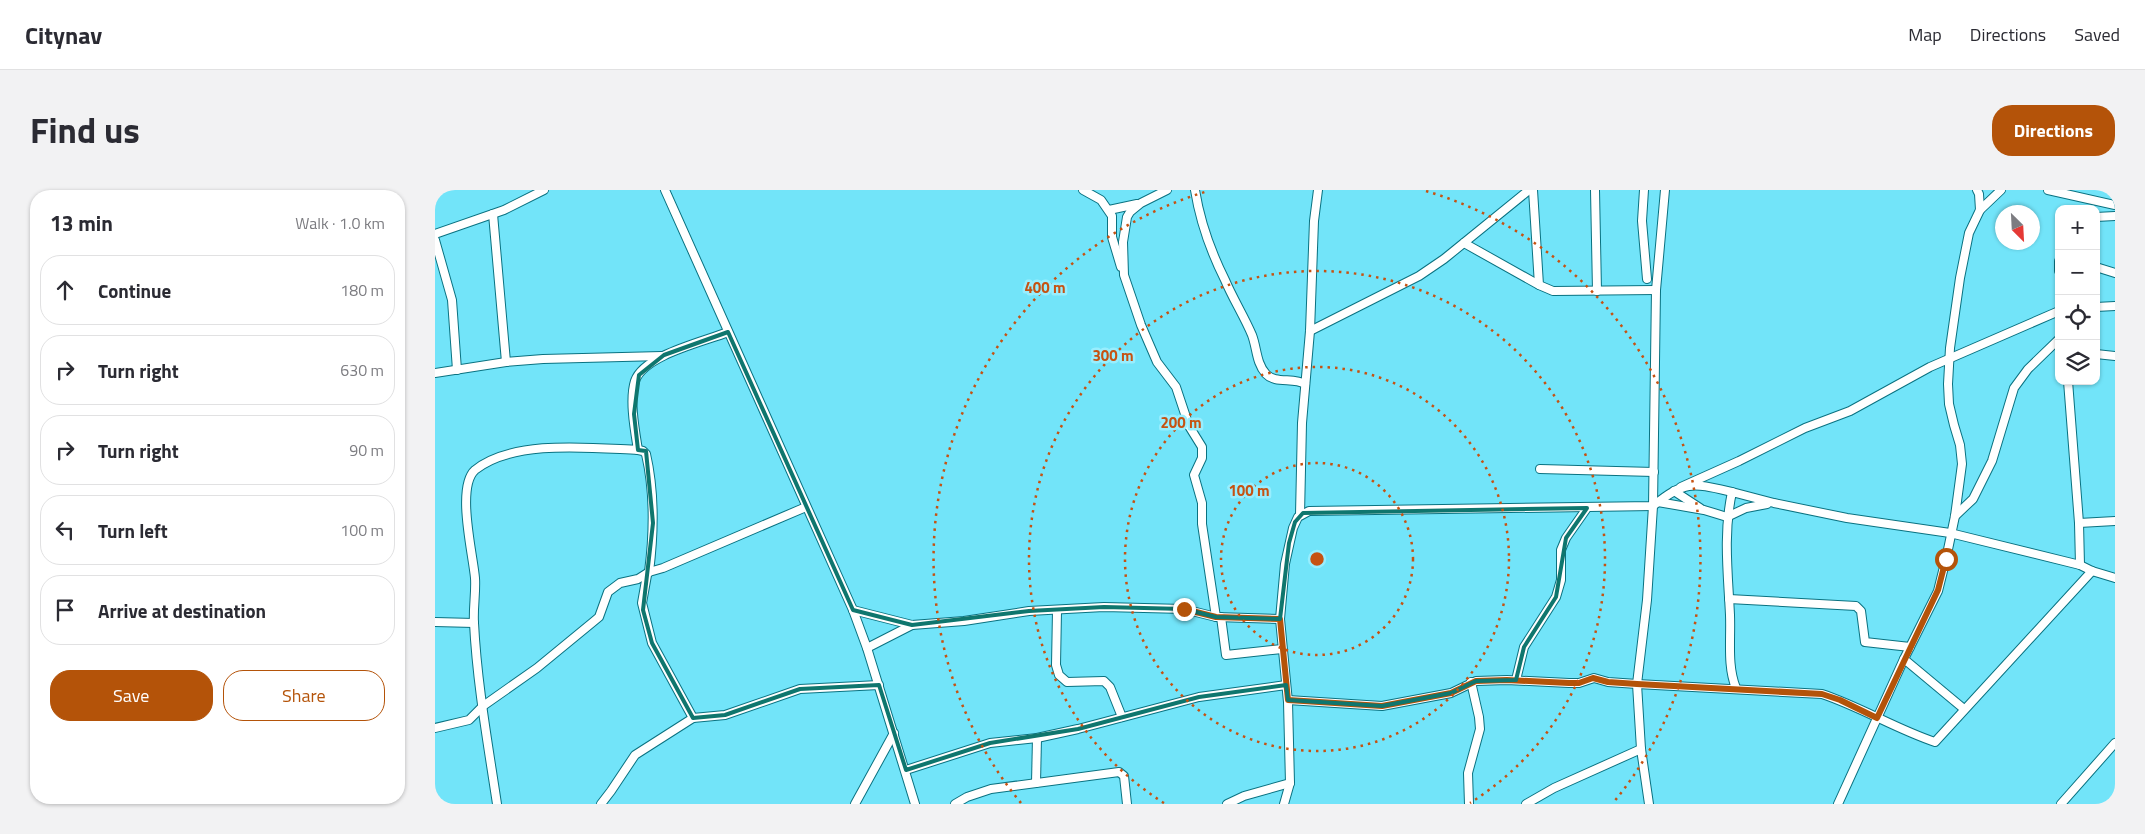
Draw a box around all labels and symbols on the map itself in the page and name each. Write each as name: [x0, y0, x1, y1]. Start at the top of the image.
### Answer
north arrow: [1995, 205, 2040, 250]
text: 400 m: [1024, 276, 1066, 299]
text: 300 m: [1092, 344, 1134, 367]
text: 200 m: [1160, 411, 1202, 434]
text: 100 m: [1228, 479, 1270, 502]
route start: [1935, 548, 1958, 571]
centre of rings: [1308, 550, 1326, 568]
route end: [1173, 598, 1196, 621]

